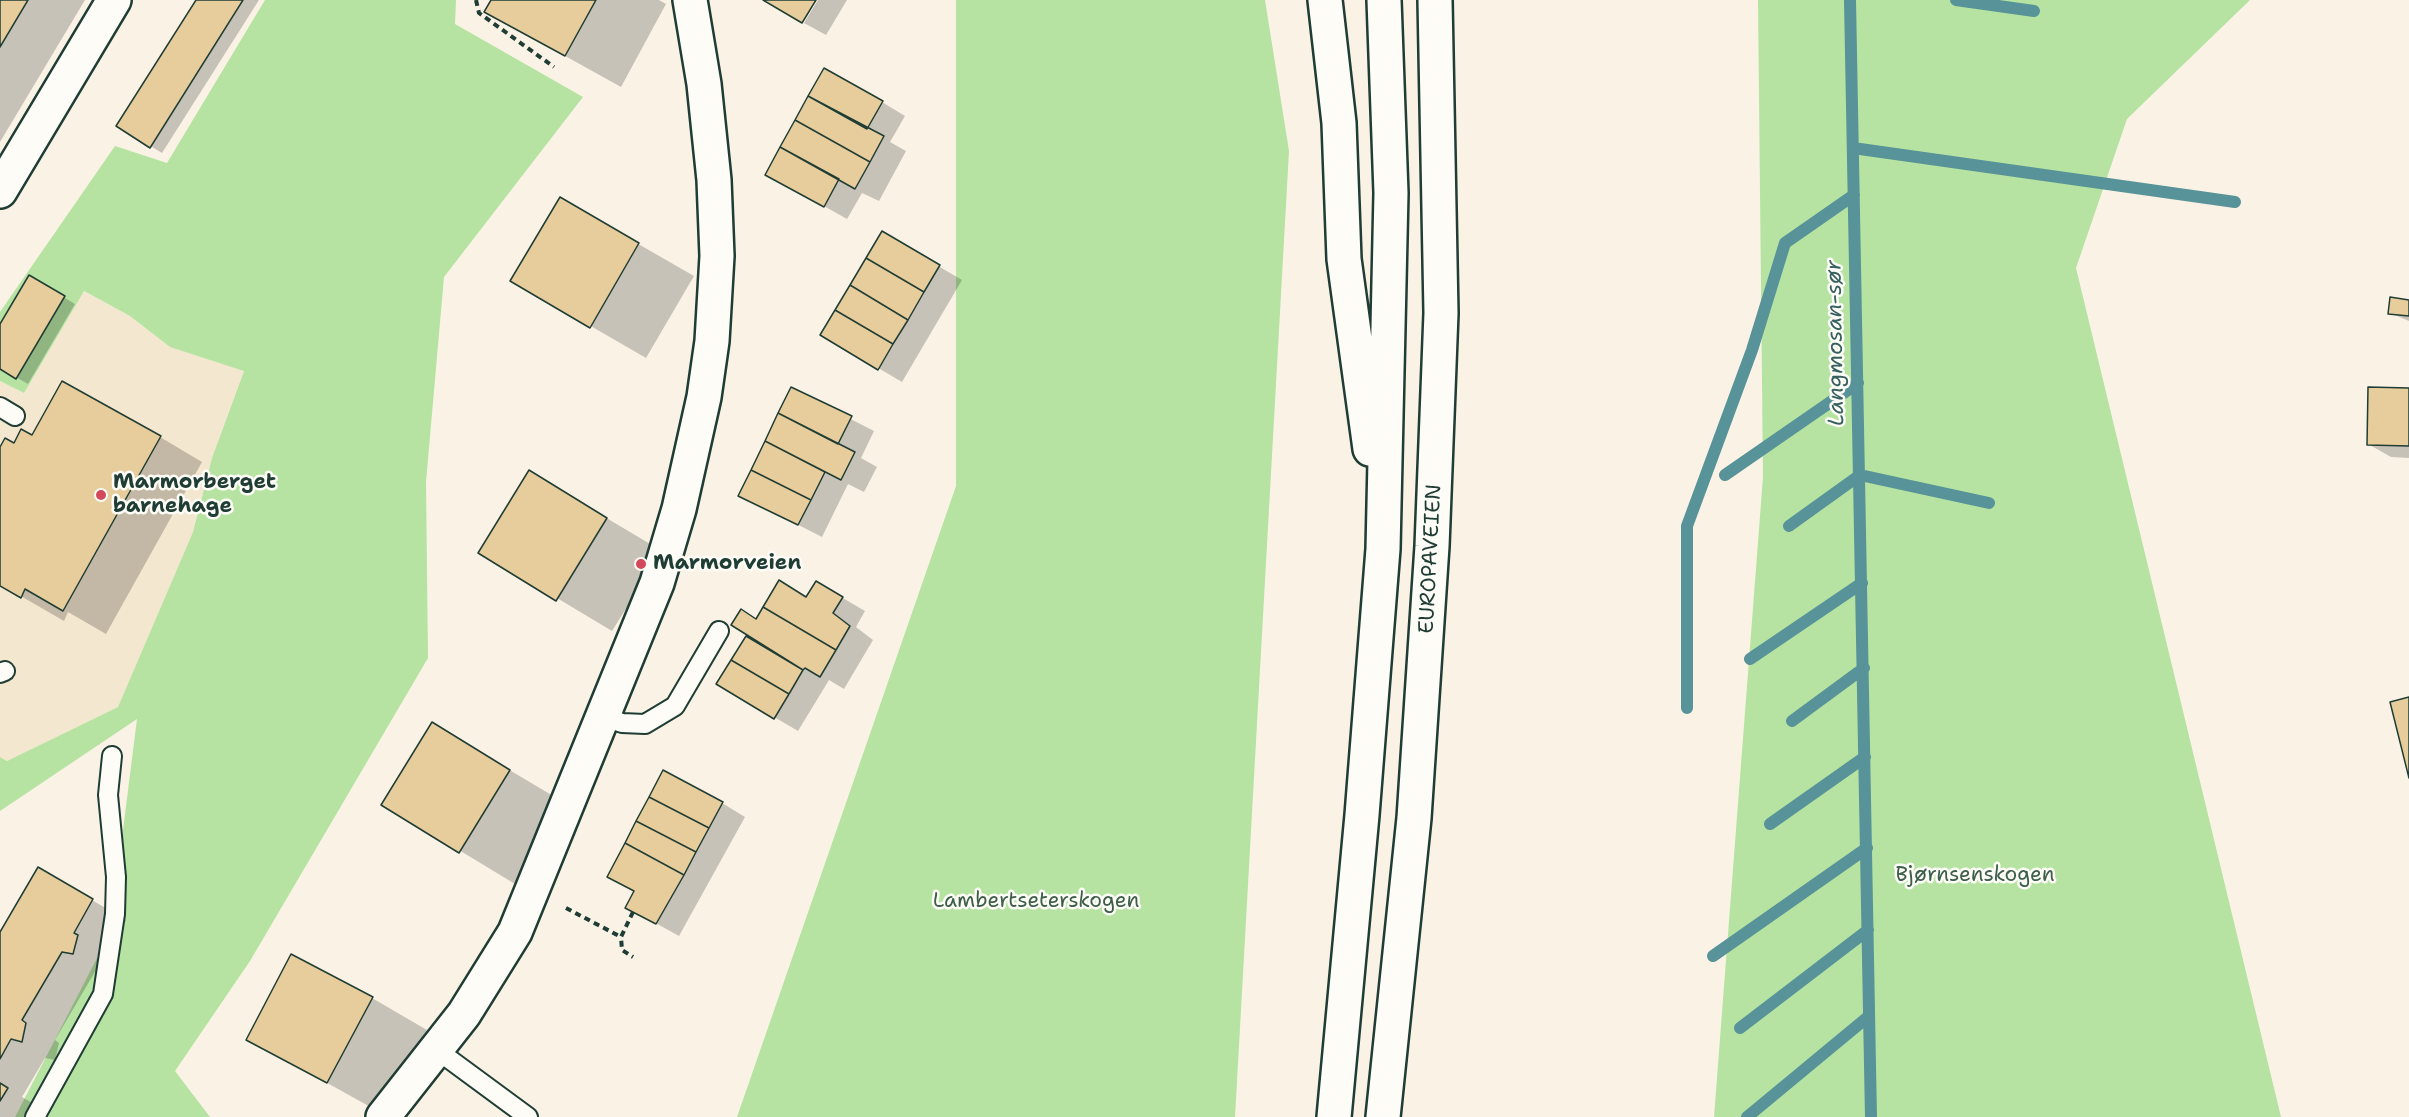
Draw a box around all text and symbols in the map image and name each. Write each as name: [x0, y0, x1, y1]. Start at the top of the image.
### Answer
water label: Langmosan-sør: [1821, 260, 1851, 426]
place label: Marmorberget barnehage: [113, 470, 276, 520]
street label: EUROPAVEIEN: [1414, 484, 1448, 634]
marker: Marmorberget barnehage: [94, 488, 108, 502]
place label: Marmorveien: [653, 551, 801, 577]
marker: Marmorveien: [634, 557, 648, 571]
park label: Bjørnsenskogen: [1895, 863, 2055, 889]
park label: Lambertseterskogen: [933, 889, 1139, 915]

